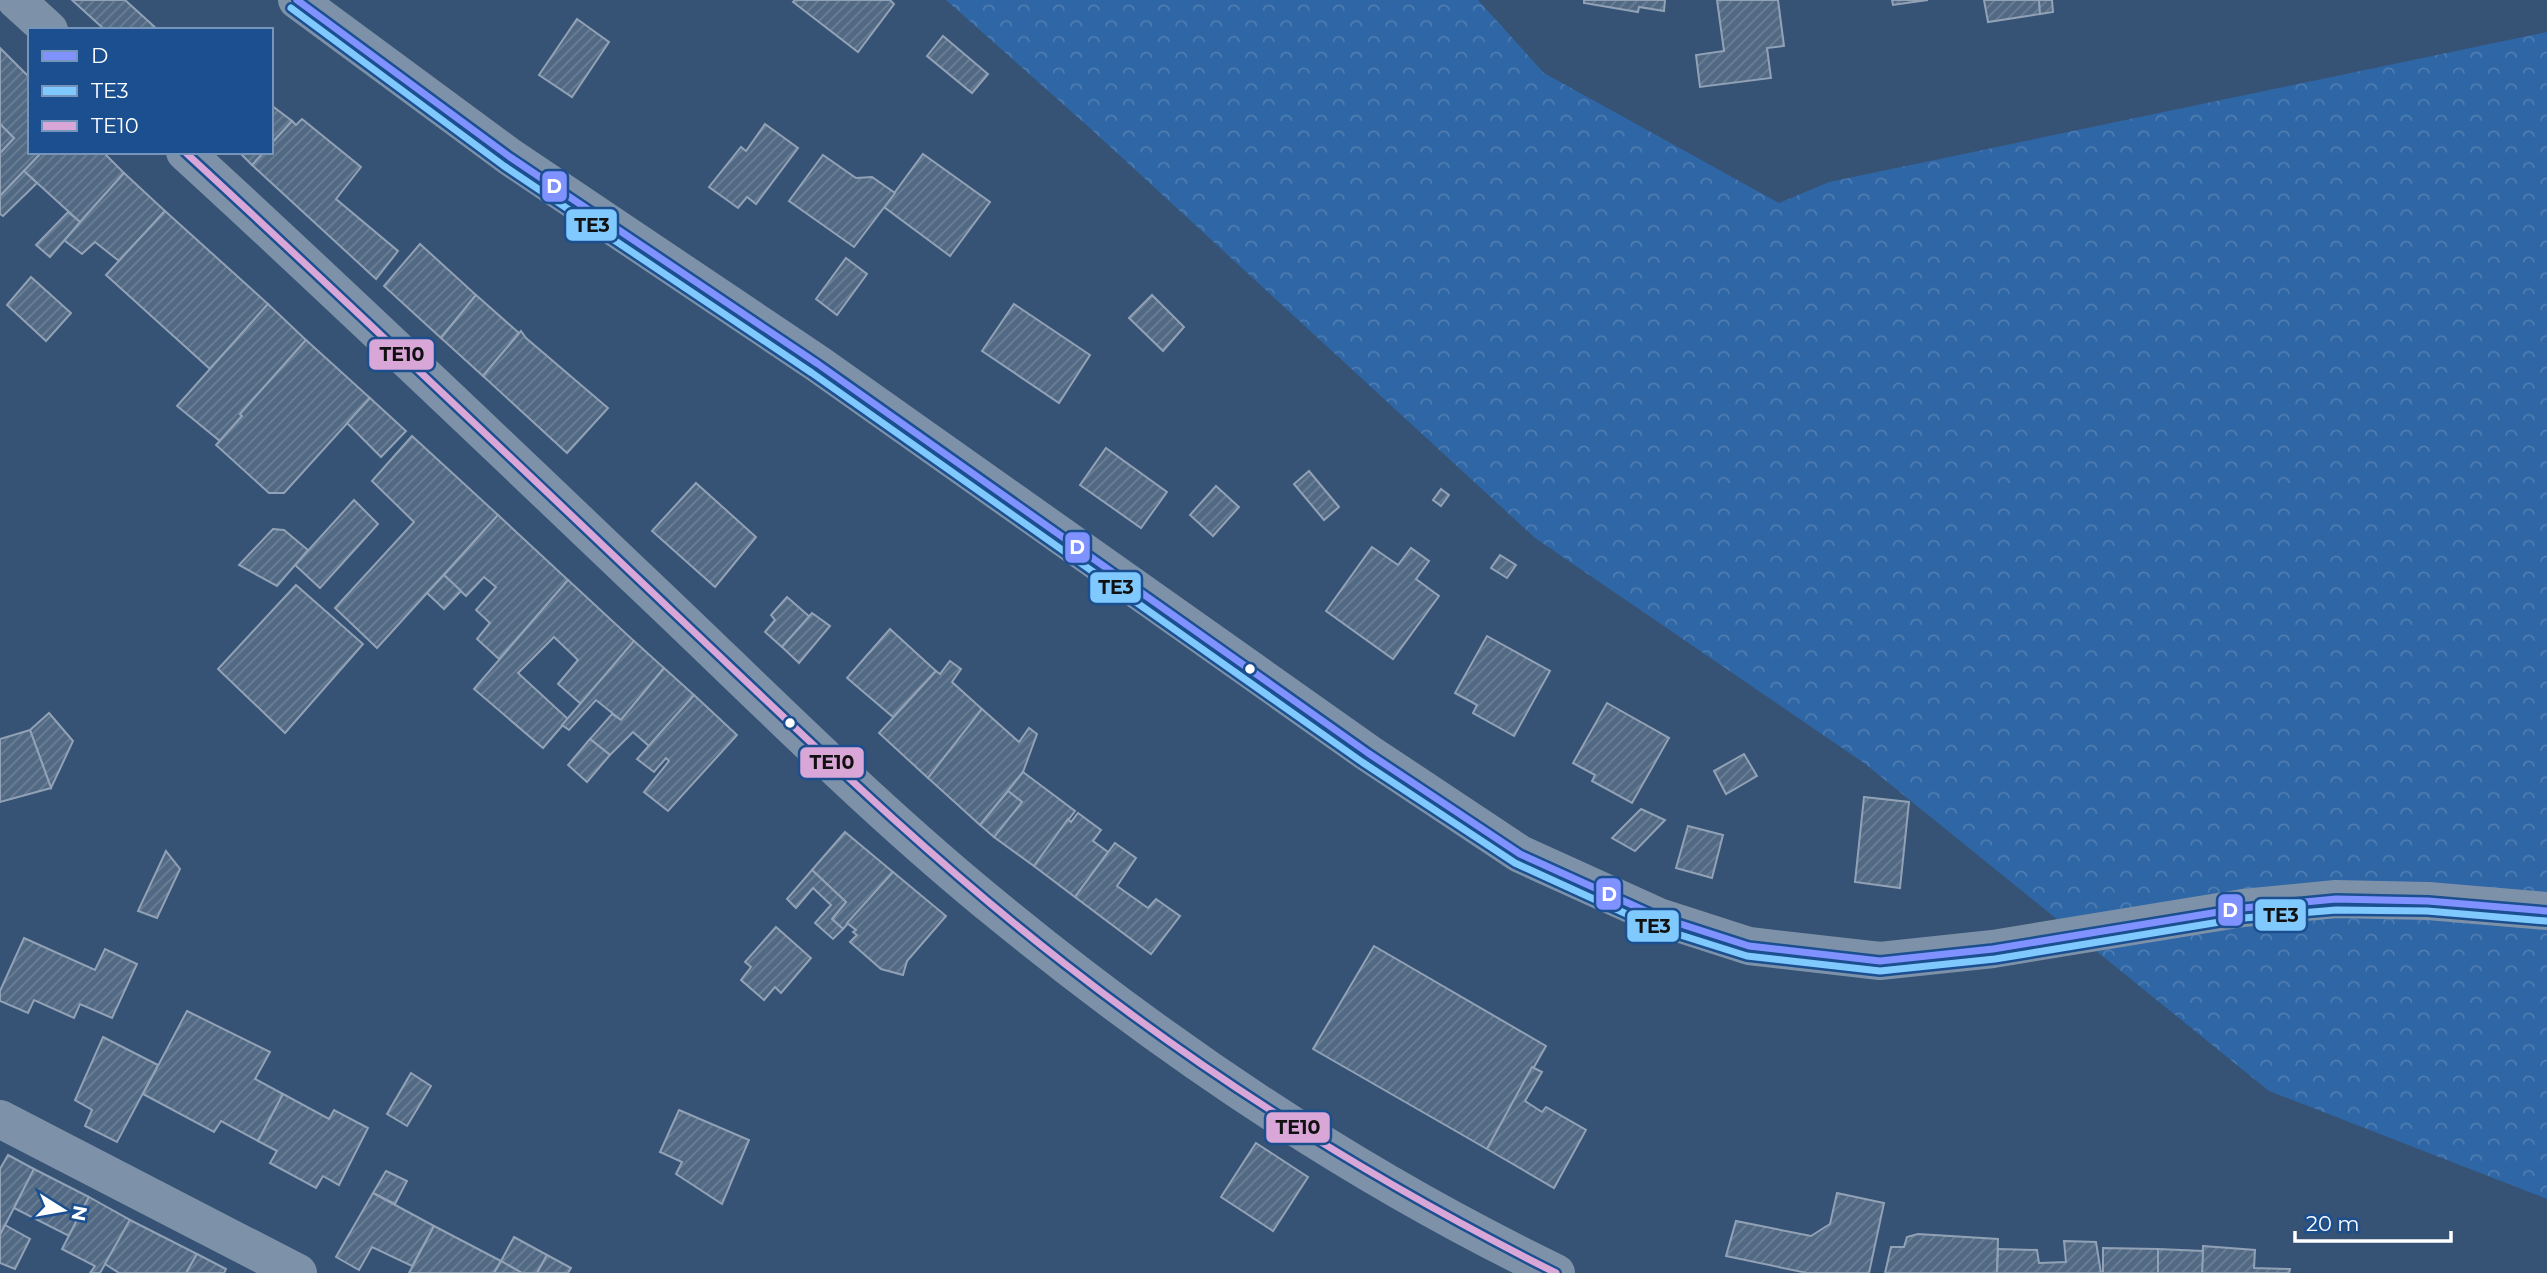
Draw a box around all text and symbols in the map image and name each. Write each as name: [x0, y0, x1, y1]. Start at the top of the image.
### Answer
legend: [28, 28, 273, 154]
text: D: [91, 43, 108, 68]
text: TE3: [91, 78, 129, 103]
text: TE10: [91, 113, 139, 138]
line badge: D: [541, 170, 568, 203]
text: D: [546, 175, 562, 198]
line badge: TE3: [565, 208, 618, 242]
text: TE3: [574, 214, 610, 237]
line badge: TE10: [368, 338, 435, 371]
text: TE10: [380, 343, 425, 366]
line badge: D: [1064, 531, 1091, 564]
text: D: [1069, 536, 1085, 559]
line badge: TE3: [1089, 571, 1142, 604]
text: TE3: [1098, 576, 1134, 599]
unlabelled marker: [1243, 662, 1257, 676]
unlabelled marker: [783, 716, 797, 730]
line badge: TE10: [799, 746, 865, 779]
text: TE10: [810, 751, 855, 774]
line badge: D: [1595, 877, 1622, 911]
text: D: [1601, 883, 1617, 906]
line badge: D: [2217, 893, 2244, 927]
line badge: TE3: [2254, 898, 2307, 932]
text: D: [2222, 899, 2238, 922]
text: TE3: [2263, 904, 2299, 927]
line badge: TE3: [1626, 909, 1680, 943]
text: TE3: [1635, 915, 1671, 938]
line badge: TE10: [1265, 1111, 1331, 1144]
text: TE10: [1276, 1116, 1321, 1139]
north arrow: [28, 1175, 98, 1245]
scale bar: [2295, 1200, 2451, 1244]
text: N: [66, 1203, 92, 1223]
text: 20 m: [2306, 1211, 2360, 1236]

